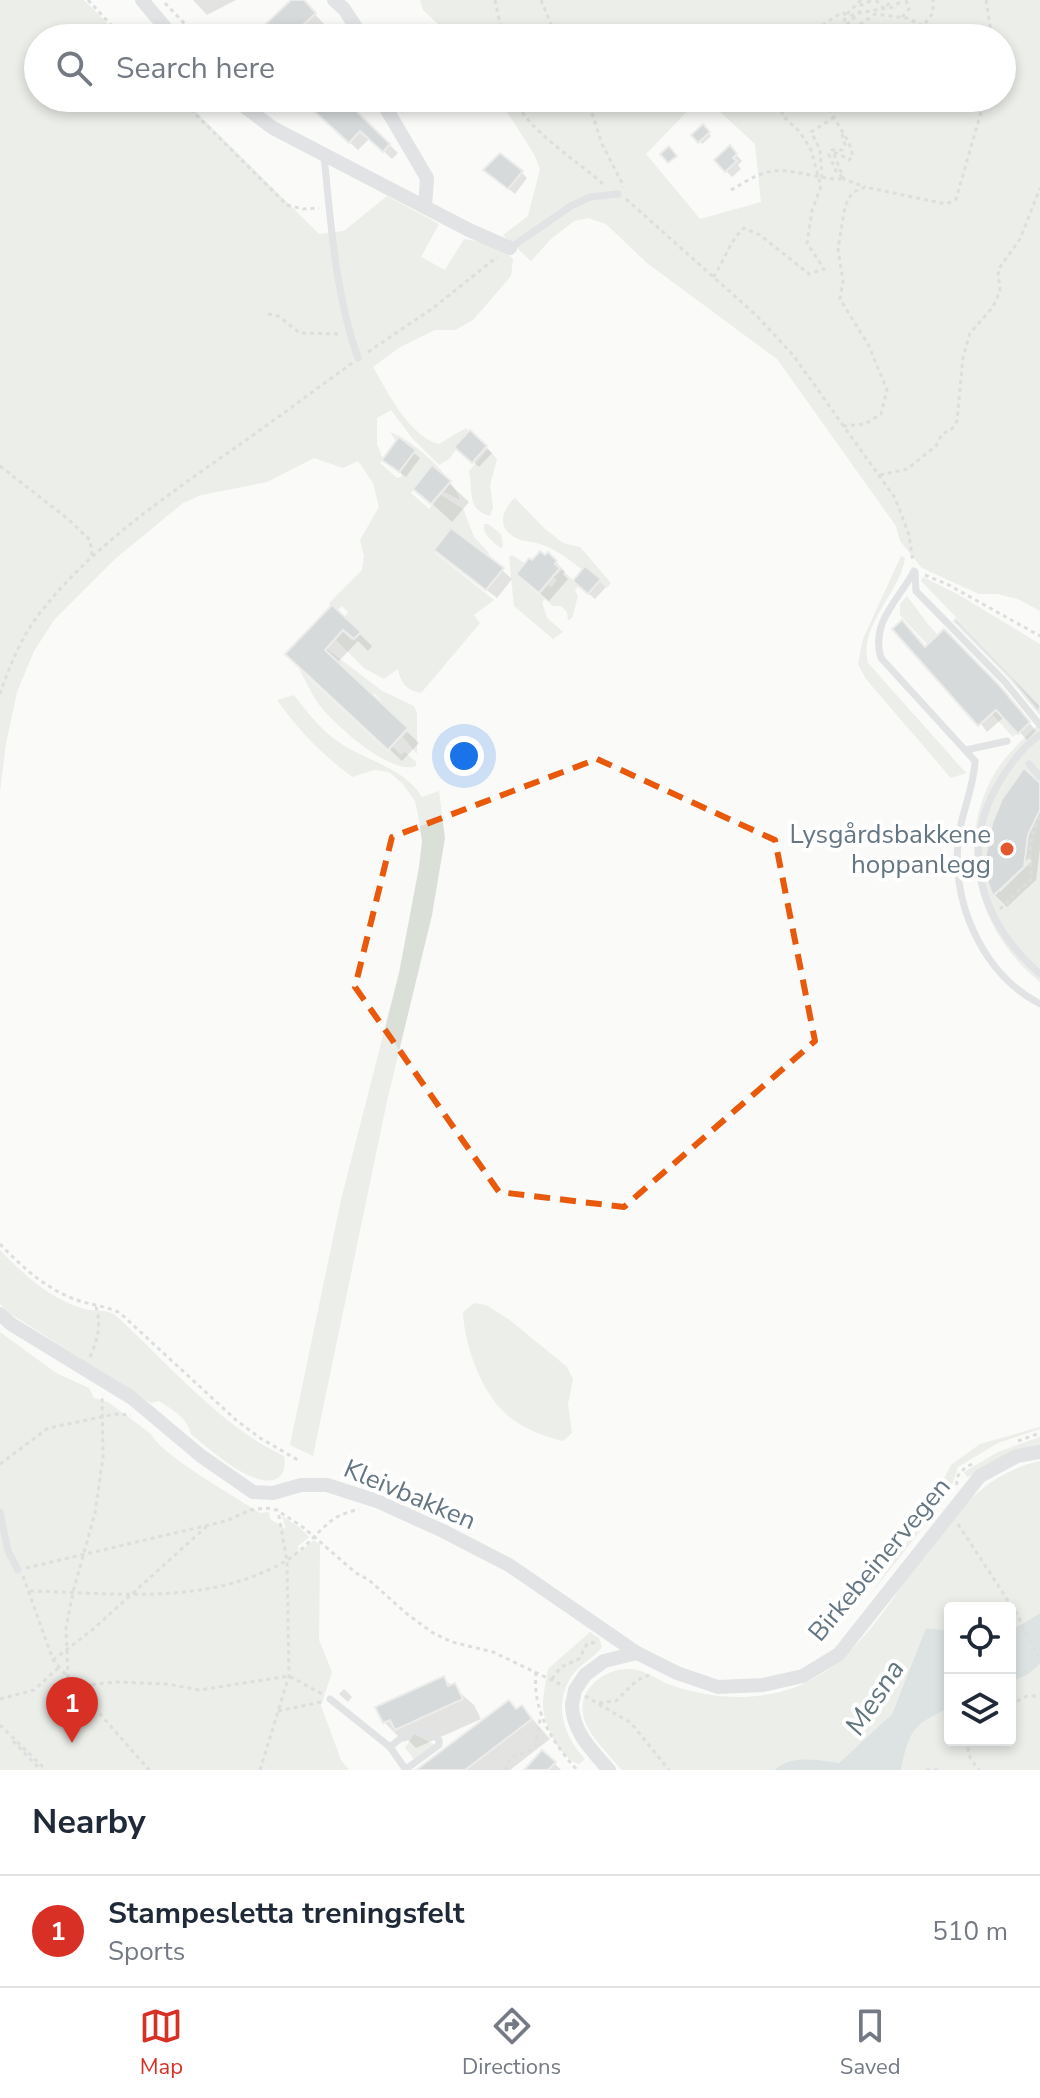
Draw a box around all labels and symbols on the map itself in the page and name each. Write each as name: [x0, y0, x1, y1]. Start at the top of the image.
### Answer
your location: [444, 736, 484, 776]
place label: Lysgårdsbakkene hoppanlegg: [790, 817, 991, 882]
marker: Lysgårdsbakkene hoppanlegg: [998, 840, 1016, 858]
street label: Kleivbakken: [338, 1451, 481, 1538]
street label: Birkebeinervegen: [800, 1470, 958, 1649]
water label: Mesna: [836, 1652, 913, 1743]
pin: 1: [46, 1677, 98, 1743]

